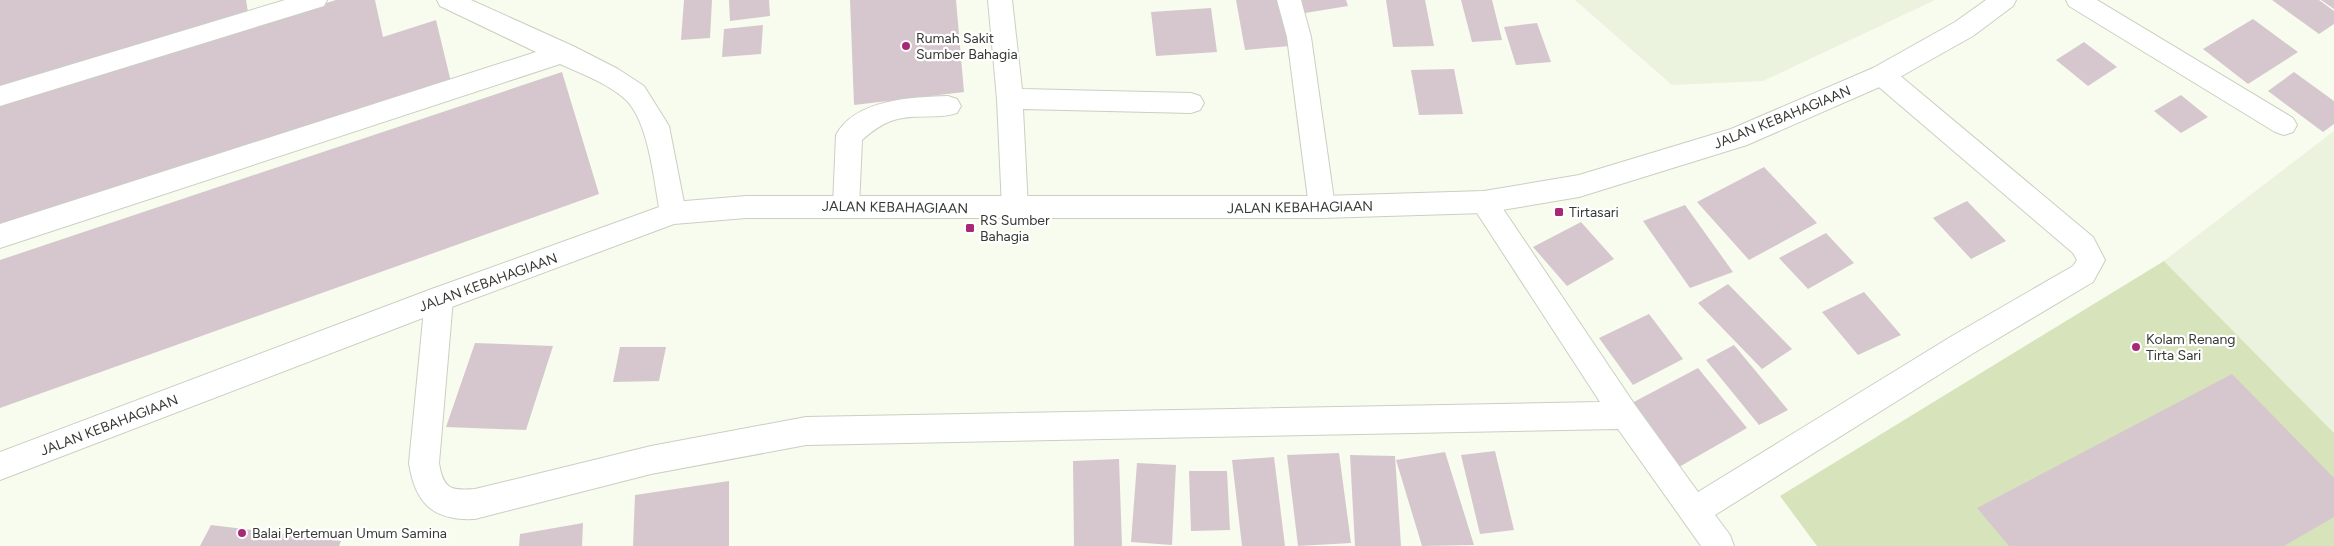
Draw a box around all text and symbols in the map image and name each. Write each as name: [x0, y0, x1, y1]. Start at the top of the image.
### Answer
place label: Rumah Sakit Sumber Bahagia: [916, 30, 1018, 63]
marker: Rumah Sakit Sumber Bahagia: [900, 40, 912, 52]
street label: JALAN KEBAHAGIAAN: [1711, 82, 1853, 153]
street label: JALAN KEBAHAGIAAN: [822, 198, 968, 217]
street label: JALAN KEBAHAGIAAN: [1227, 198, 1373, 217]
place label: Tirtasari: [1569, 204, 1619, 221]
marker: Tirtasari: [1553, 206, 1565, 218]
place label: RS Sumber Bahagia: [980, 212, 1050, 245]
marker: RS Sumber Bahagia: [964, 222, 976, 234]
street label: JALAN KEBAHAGIAAN: [417, 249, 560, 315]
place label: Kolam Renang Tirta Sari: [2146, 331, 2236, 364]
marker: Kolam Renang Tirta Sari: [2130, 341, 2142, 353]
street label: JALAN KEBAHAGIAAN: [38, 391, 180, 460]
place label: Balai Pertemuan Umum Samina: [252, 525, 447, 542]
marker: Balai Pertemuan Umum Samina: [236, 527, 248, 539]

